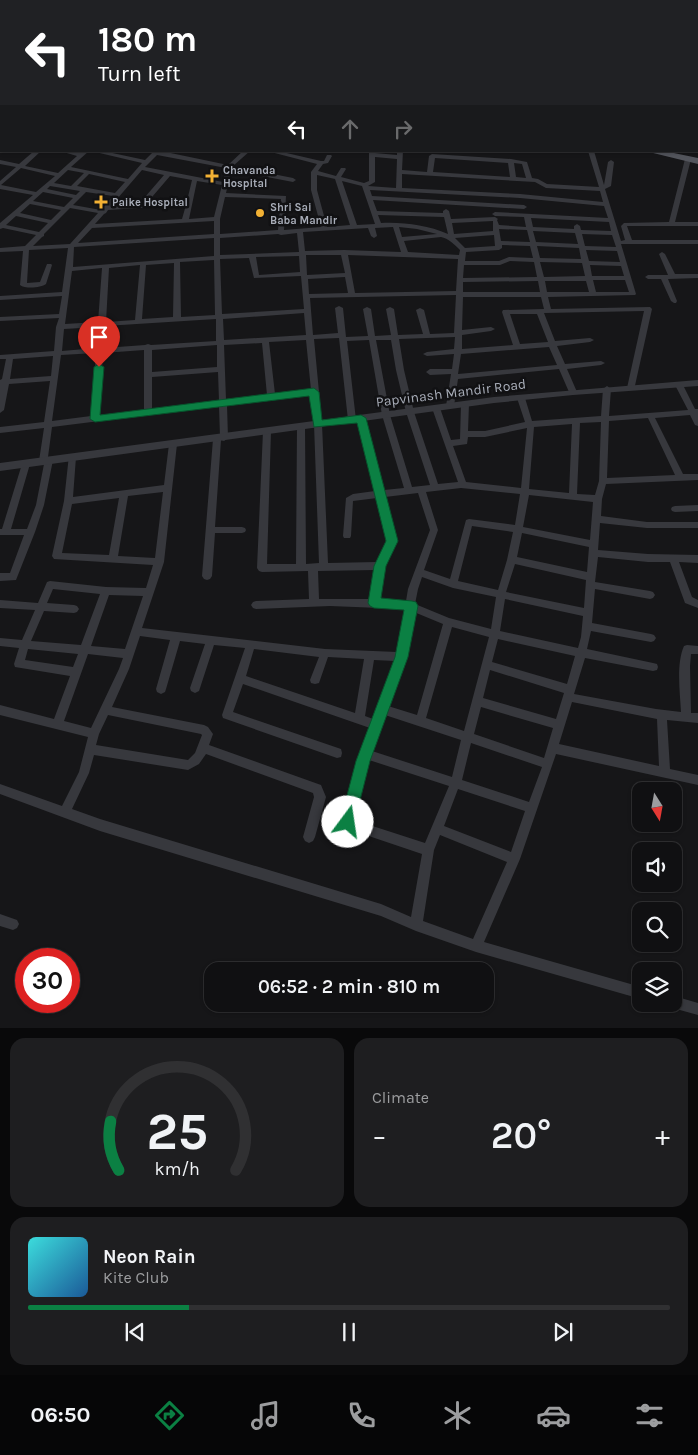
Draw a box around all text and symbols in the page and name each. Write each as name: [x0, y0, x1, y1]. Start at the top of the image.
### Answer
text: 180 m: [98, 19, 197, 60]
icon: left: [15, 20, 80, 85]
text: Turn left: [98, 61, 181, 87]
icon: left: [283, 115, 311, 143]
icon: ahead: [336, 115, 364, 143]
icon: right: [389, 115, 417, 143]
place label: Chavanda Hospital: [223, 164, 275, 190]
marker: Chavanda Hospital: [205, 169, 219, 183]
marker: Paike Hospital: [94, 195, 108, 209]
place label: Paike Hospital: [112, 196, 188, 209]
place label: Shri Sai Baba Mandir: [270, 201, 338, 227]
marker: Shri Sai Baba Mandir: [254, 207, 266, 219]
pin: [78, 316, 120, 367]
icon: arrive: [85, 323, 113, 351]
street label: Papvinash Mandir Road: [375, 375, 527, 411]
north arrow: [632, 782, 682, 832]
map controls: [632, 782, 682, 1012]
position arrow: [321, 795, 373, 847]
button: sound: [632, 842, 682, 892]
button: search: [632, 902, 682, 952]
speed limit sign: 30: [15, 948, 80, 1013]
button: layers: [632, 962, 682, 1012]
text: 06:52 · 2 min · 810 m: [258, 976, 440, 998]
text: Climate: [372, 1088, 429, 1107]
text: 25: [146, 1101, 208, 1162]
text: 20°: [491, 1113, 551, 1158]
text: −: [372, 1119, 387, 1152]
text: +: [655, 1119, 670, 1152]
text: km/h: [154, 1159, 200, 1180]
text: Neon Rain: [103, 1246, 196, 1268]
text: Kite Club: [103, 1268, 169, 1287]
icon: previous: [121, 1318, 149, 1346]
icon: pause: [335, 1318, 363, 1346]
icon: next: [549, 1318, 577, 1346]
icon: directions: [152, 1398, 187, 1433]
icon: music: [248, 1398, 283, 1433]
icon: phone: [344, 1398, 379, 1433]
icon: climate: [440, 1398, 475, 1433]
icon: car: [536, 1398, 571, 1433]
icon: filters: [632, 1398, 667, 1433]
text: 06:50: [31, 1402, 90, 1428]

